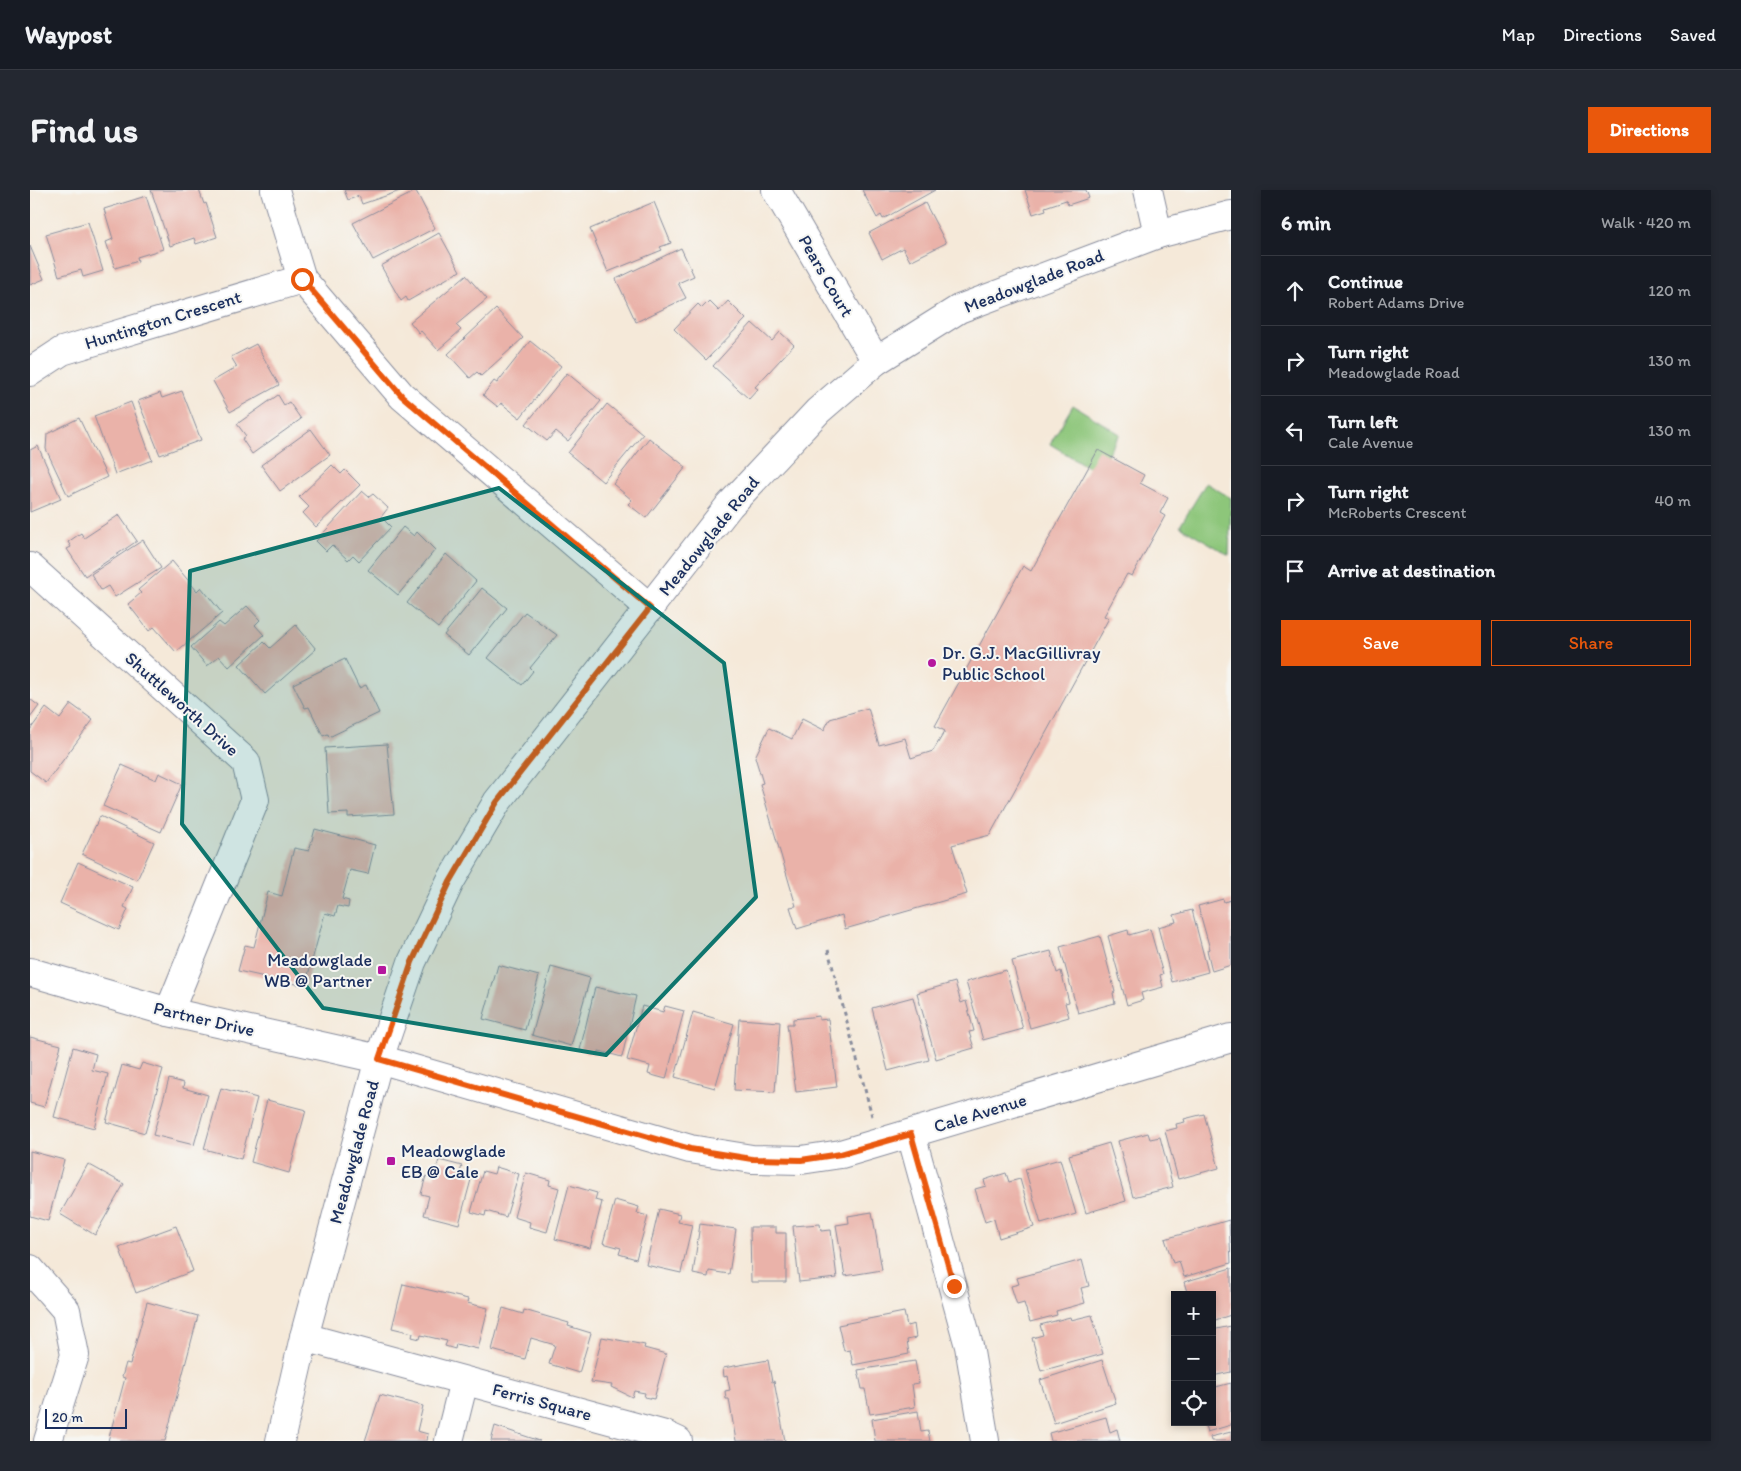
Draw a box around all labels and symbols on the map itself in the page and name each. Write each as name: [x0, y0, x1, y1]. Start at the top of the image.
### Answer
street label: Pears Court: [794, 231, 858, 321]
street label: Meadowglade Road: [961, 244, 1107, 318]
route start: [291, 268, 314, 291]
street label: Huntington Crescent: [82, 286, 244, 354]
street label: Meadowglade Road: [654, 471, 764, 600]
place label: Dr. G.J. MacGillivray Public School: [942, 642, 1101, 685]
street label: Shuttleworth Drive: [121, 647, 243, 761]
marker: Dr. G.J. MacGillivray Public School: [926, 657, 938, 669]
place label: Meadowglade WB @ Partner: [264, 949, 373, 992]
marker: Meadowglade WB @ Partner: [376, 964, 388, 976]
street label: Partner Drive: [151, 997, 257, 1041]
street label: Meadowglade Road: [324, 1077, 384, 1226]
street label: Cale Avenue: [931, 1088, 1029, 1138]
place label: Meadowglade EB @ Cale: [401, 1140, 506, 1183]
marker: Meadowglade EB @ Cale: [385, 1155, 397, 1167]
route end: [943, 1275, 966, 1298]
street label: Ferris Square: [490, 1378, 594, 1426]
scale bar: [45, 1406, 128, 1429]

